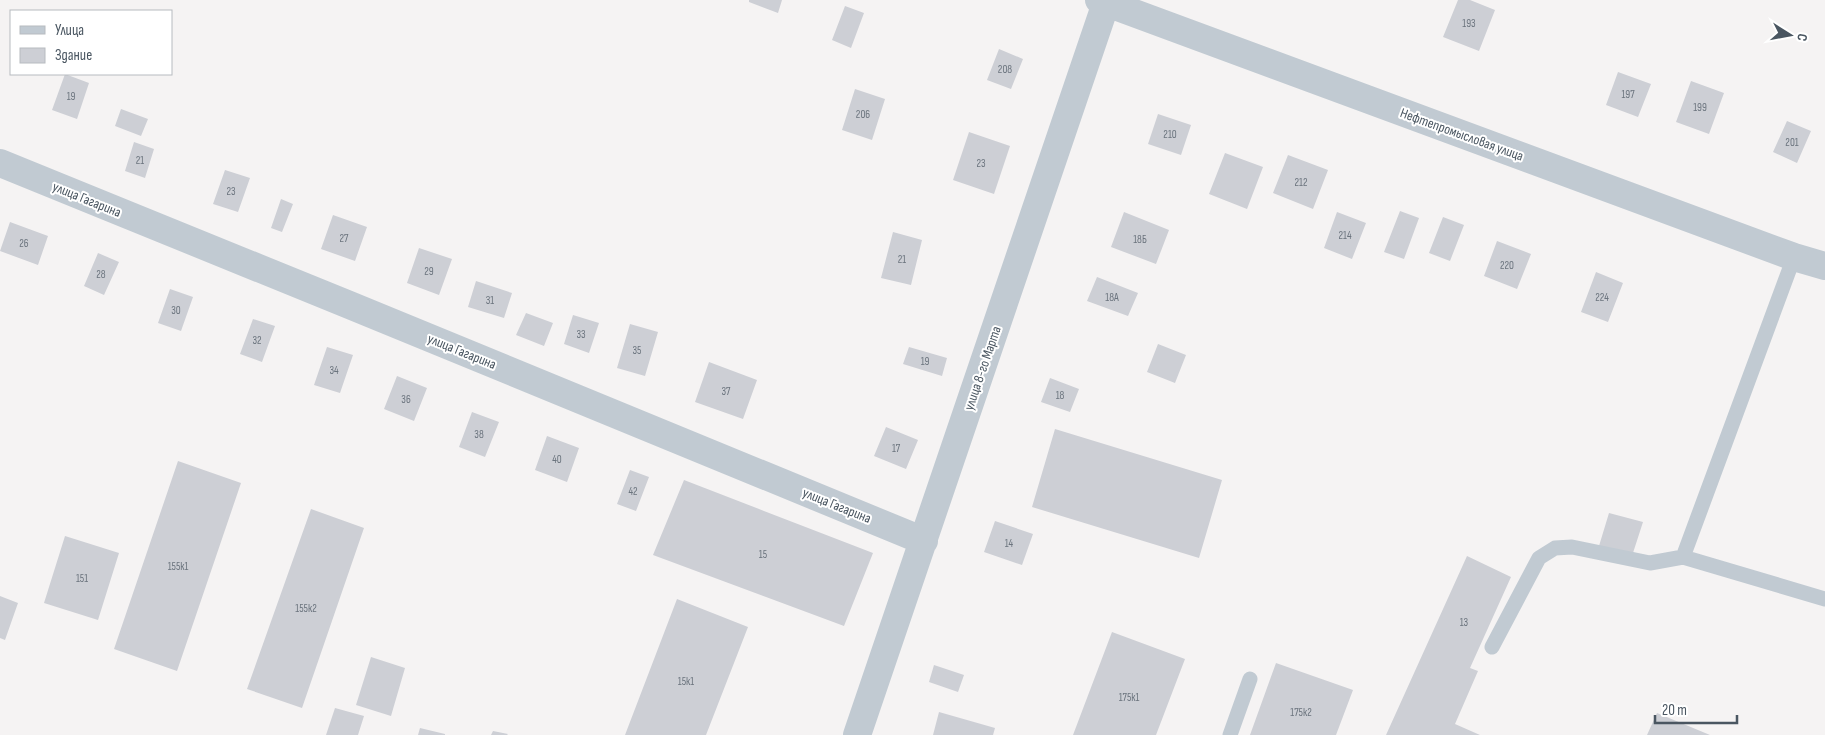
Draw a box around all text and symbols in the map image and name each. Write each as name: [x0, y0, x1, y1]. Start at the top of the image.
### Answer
legend: [10, 10, 172, 75]
north arrow: [1765, 10, 1815, 60]
house number: 193: [1462, 17, 1476, 30]
text: Улица: [55, 21, 84, 40]
text: С: [1793, 32, 1811, 43]
text: Здание: [55, 46, 92, 65]
house number: 208: [998, 63, 1012, 76]
house number: 197: [1621, 88, 1635, 101]
house number: 19: [67, 90, 75, 103]
house number: 199: [1693, 101, 1707, 114]
street label: Нефтепромысловая улица: [1398, 104, 1526, 165]
house number: 206: [856, 108, 870, 121]
house number: 210: [1163, 128, 1177, 141]
house number: 201: [1785, 136, 1799, 149]
house number: 21: [136, 154, 144, 167]
house number: 23: [976, 157, 986, 170]
house number: 212: [1294, 176, 1308, 189]
street label: улица Гагарина: [50, 178, 124, 221]
house number: 23: [226, 185, 236, 198]
house number: 214: [1338, 229, 1352, 242]
house number: 27: [340, 232, 349, 245]
house number: 18Б: [1133, 233, 1147, 246]
house number: 26: [19, 237, 29, 250]
house number: 21: [898, 253, 906, 266]
house number: 220: [1500, 259, 1514, 272]
house number: 29: [424, 265, 434, 278]
house number: 28: [96, 268, 106, 281]
house number: 18А: [1105, 291, 1119, 304]
house number: 224: [1595, 291, 1609, 304]
house number: 31: [486, 294, 494, 307]
house number: 30: [171, 304, 181, 317]
street label: улица 8-го Марта: [960, 324, 1005, 412]
house number: 33: [576, 328, 586, 341]
street label: улица Гагарина: [425, 330, 499, 373]
house number: 32: [252, 334, 262, 347]
house number: 35: [632, 344, 642, 357]
house number: 19: [921, 355, 929, 368]
house number: 34: [329, 364, 339, 377]
house number: 37: [721, 385, 731, 398]
house number: 18: [1056, 389, 1065, 402]
house number: 36: [401, 393, 411, 406]
house number: 38: [474, 428, 484, 441]
house number: 17: [892, 442, 901, 455]
house number: 40: [552, 453, 562, 466]
street label: улица Гагарина: [800, 484, 874, 527]
house number: 42: [628, 485, 638, 498]
house number: 14: [1005, 537, 1014, 550]
house number: 15: [759, 548, 767, 561]
house number: 155к1: [168, 560, 188, 573]
house number: 151: [76, 572, 88, 585]
house number: 155к2: [295, 602, 317, 615]
house number: 13: [1460, 616, 1469, 629]
house number: 15к1: [678, 675, 694, 688]
house number: 175к1: [1119, 691, 1139, 704]
scale bar: [1655, 692, 1738, 724]
text: 20 m: [1662, 701, 1687, 720]
house number: 175к2: [1290, 706, 1312, 719]

